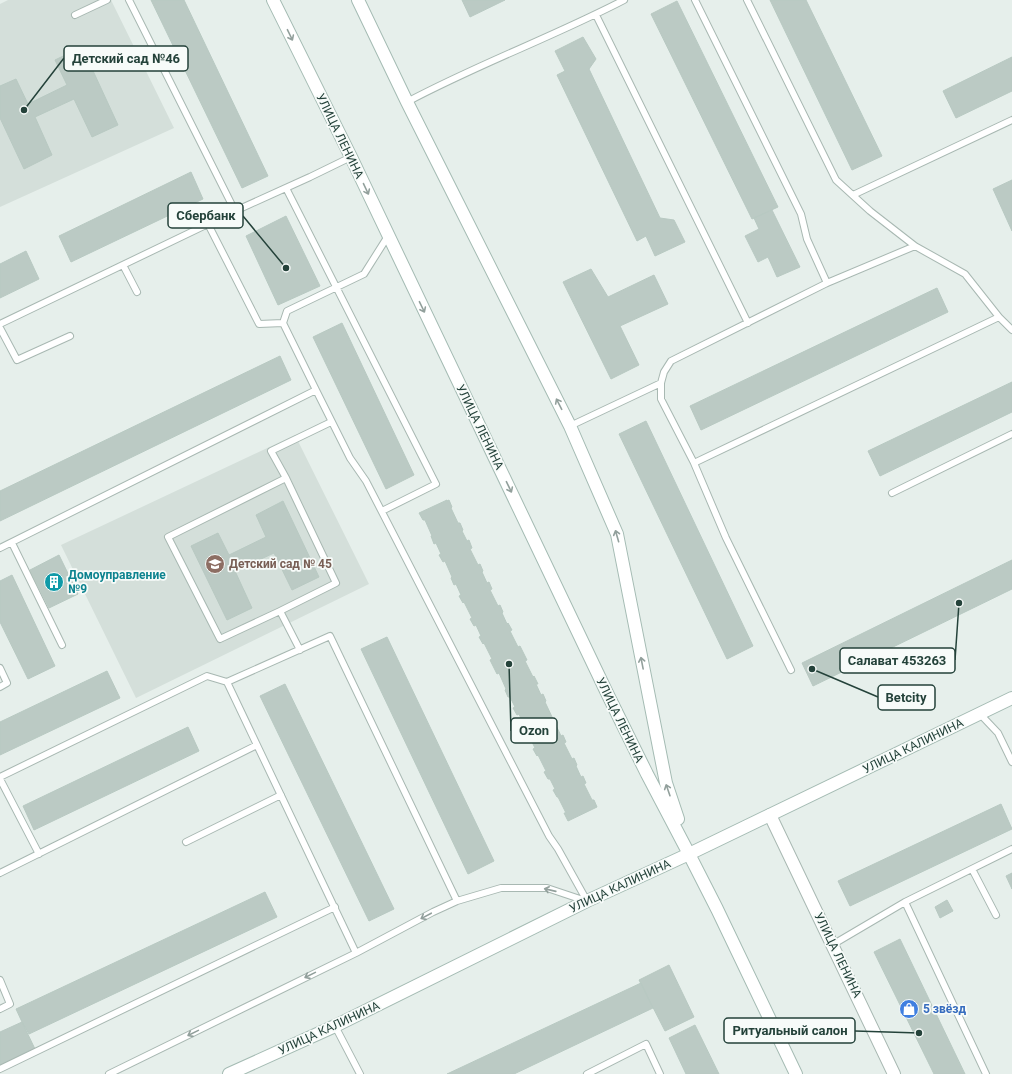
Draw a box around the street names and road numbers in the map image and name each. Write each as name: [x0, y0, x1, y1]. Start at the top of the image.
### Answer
street label: УЛИЦА ЛЕНИНА: [313, 91, 367, 181]
street label: УЛИЦА ЛЕНИНА: [453, 382, 507, 472]
street label: УЛИЦА ЛЕНИНА: [593, 675, 647, 765]
street label: УЛИЦА КАЛИНИНА: [860, 715, 966, 776]
street label: УЛИЦА КАЛИНИНА: [567, 856, 673, 916]
street label: УЛИЦА ЛЕНИНА: [811, 910, 865, 1000]
street label: УЛИЦА КАЛИНИНА: [276, 998, 382, 1058]

